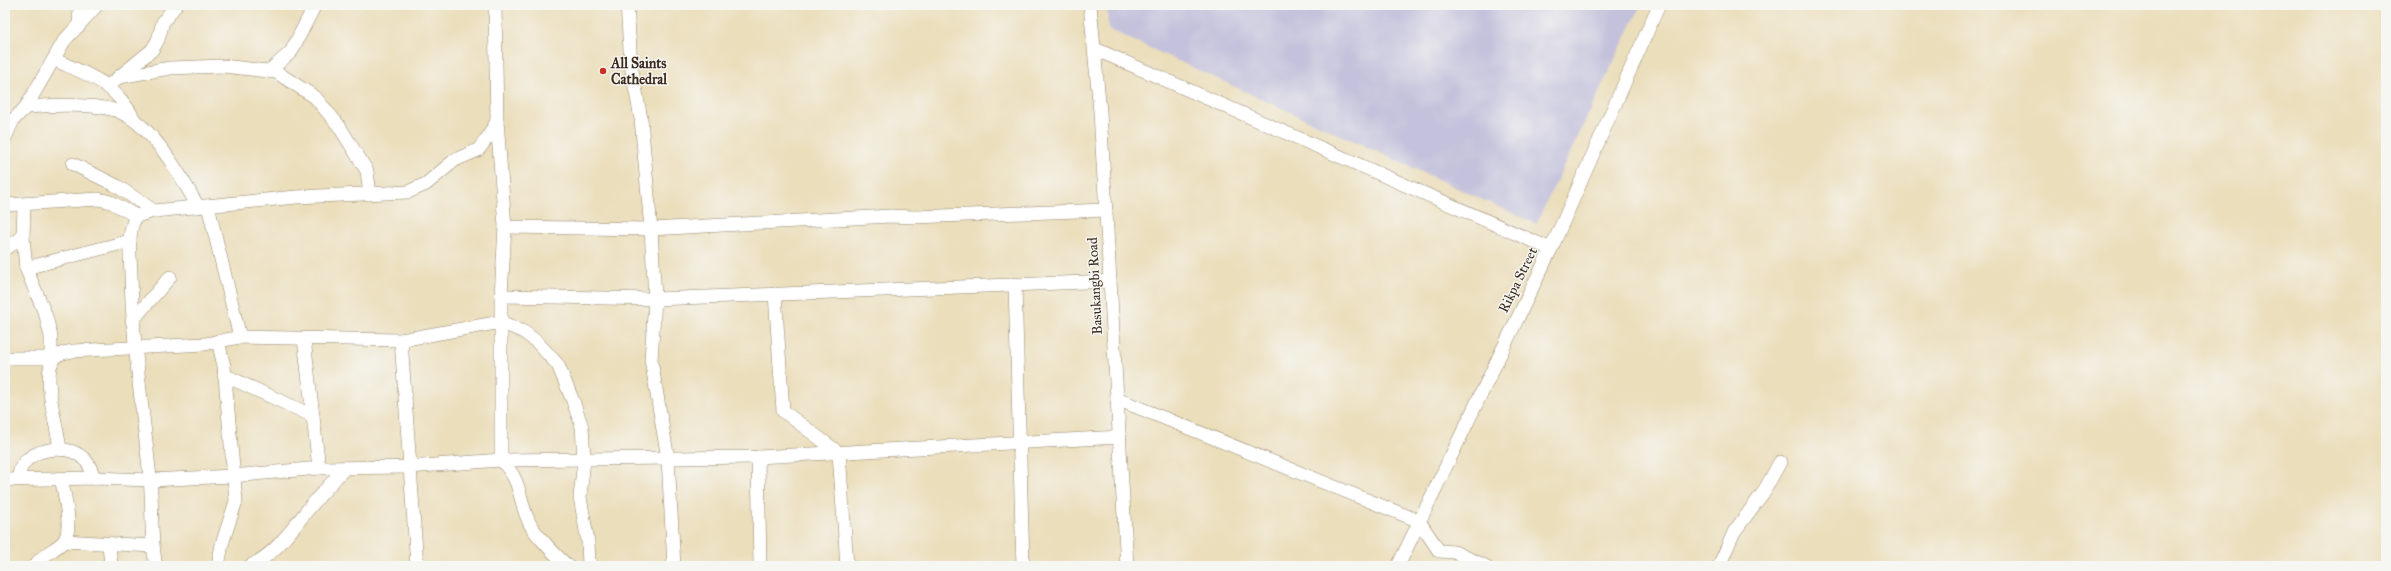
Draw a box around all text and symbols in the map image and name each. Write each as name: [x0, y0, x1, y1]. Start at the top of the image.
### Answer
place label: All Saints Cathedral: [610, 55, 668, 88]
marker: All Saints Cathedral: [598, 66, 608, 76]
street label: Basukangbi Road: [1084, 237, 1106, 335]
street label: Rikpa Street: [1495, 244, 1541, 316]

